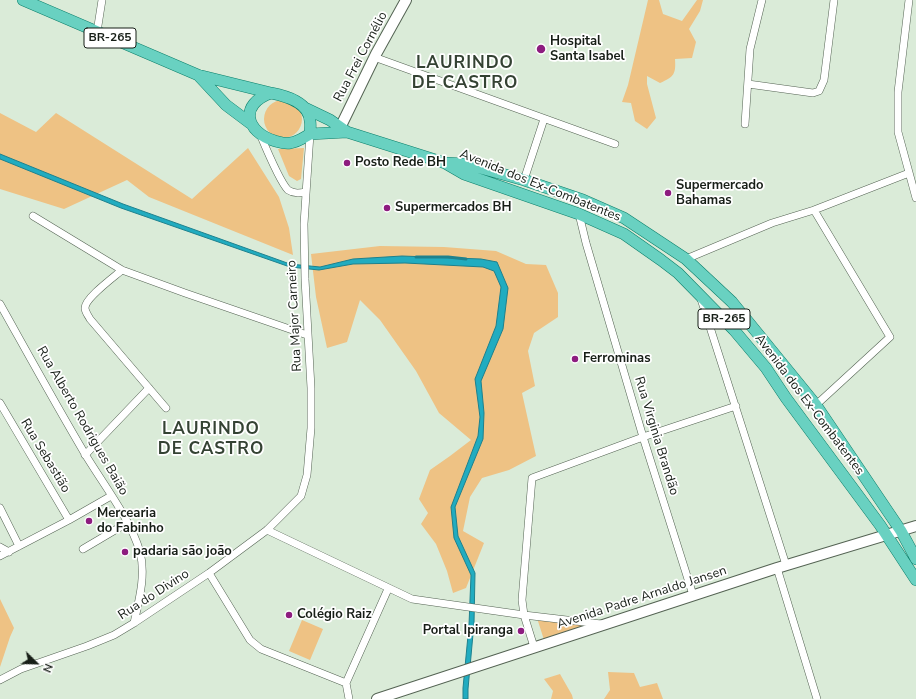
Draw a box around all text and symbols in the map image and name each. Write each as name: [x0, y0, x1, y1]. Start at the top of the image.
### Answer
street label: Rua Frei Cornélio: [331, 9, 391, 105]
road number: BR-265: [84, 28, 136, 48]
place label: Hospital Santa Isabel: [550, 34, 625, 65]
marker: Hospital Santa Isabel: [535, 43, 547, 55]
district label: LAURINDO DE CASTRO: [412, 54, 518, 94]
street label: Avenida dos Ex-Combatentes: [457, 146, 623, 226]
place label: Posto Rede BH: [355, 155, 446, 171]
marker: Posto Rede BH: [342, 158, 352, 168]
place label: Supermercado Bahamas: [676, 178, 764, 209]
marker: Supermercado Bahamas: [663, 188, 673, 198]
place label: Supermercados BH: [395, 200, 511, 216]
marker: Supermercados BH: [382, 203, 392, 213]
street label: Rua Major Carneiro: [284, 260, 306, 372]
road number: BR-265: [698, 309, 750, 329]
street label: Avenida dos Ex-Combatentes: [751, 331, 867, 479]
street label: Rua Alberto Rodrigues Baião: [33, 344, 131, 498]
place label: Ferrominas: [583, 351, 650, 367]
marker: Ferrominas: [570, 354, 580, 364]
street label: Rua Virginia Brandão: [631, 375, 681, 497]
street label: Rua Sebastião: [17, 416, 73, 496]
district label: LAURINDO DE CASTRO: [158, 420, 264, 460]
place label: Mercearia do Fabinho: [97, 506, 164, 537]
marker: Mercearia do Fabinho: [84, 516, 94, 526]
place label: padaria são joão: [133, 544, 232, 560]
marker: padaria são joão: [120, 547, 130, 557]
street label: Avenida Padre Arnaldo Jansen: [555, 563, 729, 633]
street label: Rua do Divino: [116, 566, 192, 624]
place label: Colégio Raiz: [297, 607, 372, 623]
marker: Colégio Raiz: [284, 610, 294, 620]
place label: Portal Ipiranga: [423, 623, 513, 639]
marker: Portal Ipiranga: [516, 626, 526, 636]
north arrow: [16, 643, 56, 683]
text: N: [39, 661, 56, 675]

